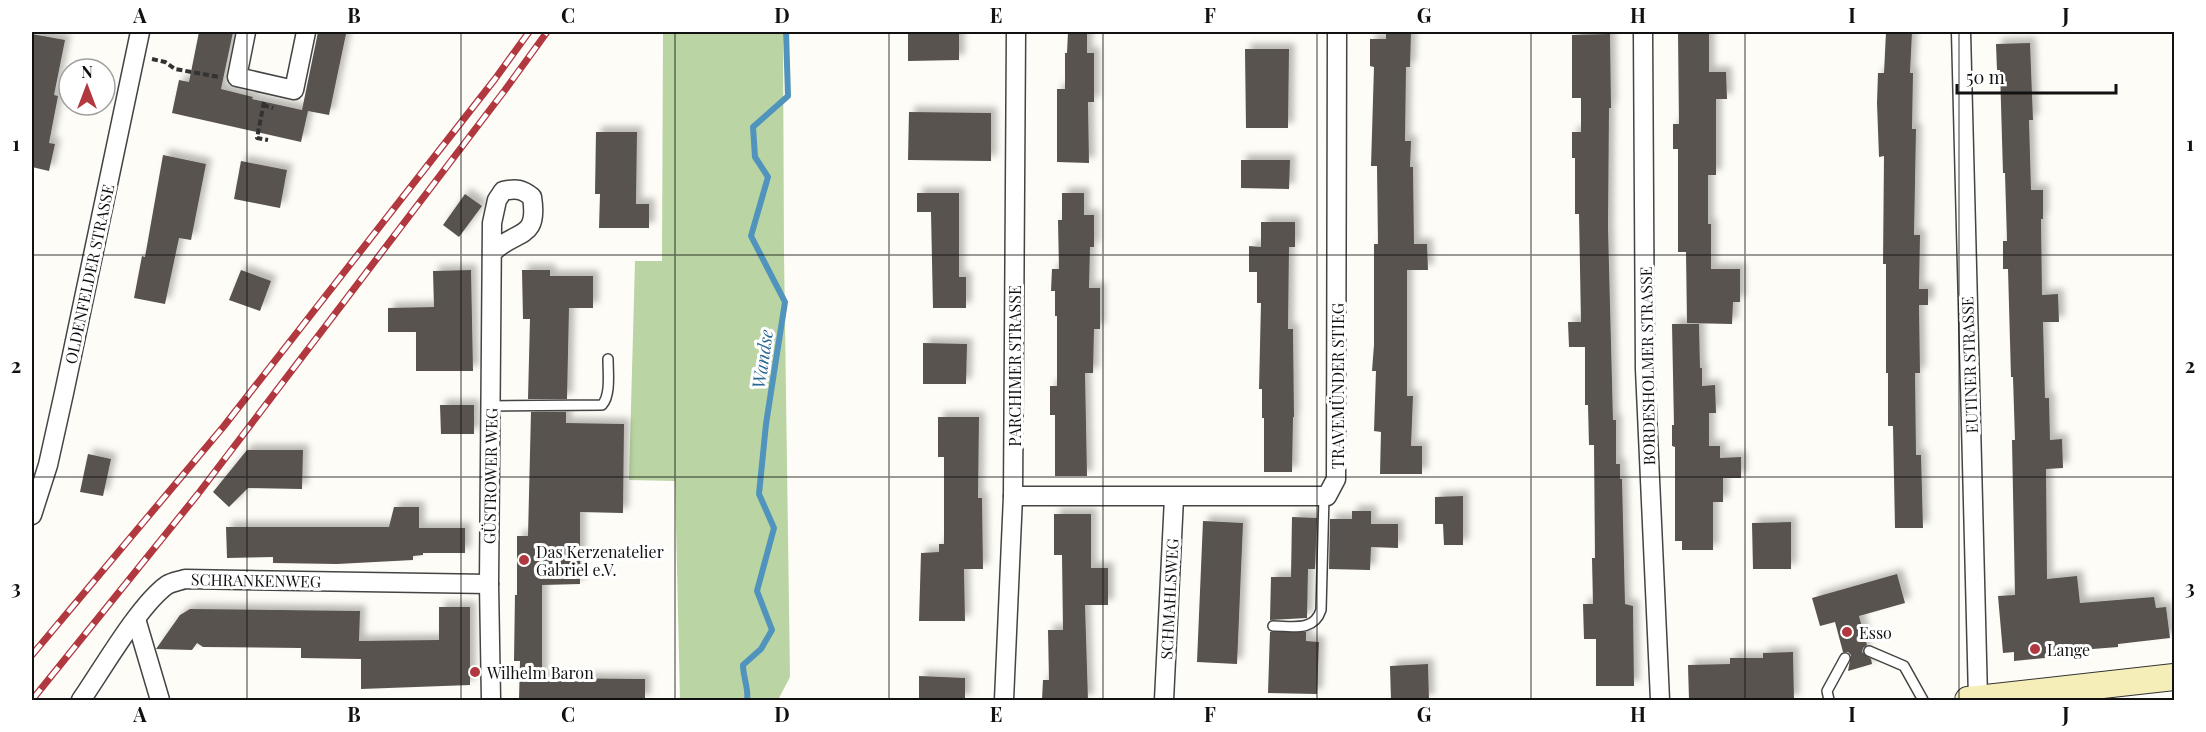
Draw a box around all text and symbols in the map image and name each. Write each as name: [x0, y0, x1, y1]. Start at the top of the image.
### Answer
text: A: [132, 1, 147, 28]
text: B: [347, 1, 361, 28]
text: C: [561, 1, 575, 28]
text: D: [774, 1, 790, 28]
text: E: [990, 1, 1002, 28]
text: F: [1204, 1, 1216, 28]
text: G: [1417, 1, 1432, 28]
text: H: [1630, 1, 1646, 28]
text: I: [1848, 1, 1856, 28]
text: J: [2061, 1, 2070, 28]
north arrow: [57, 57, 117, 117]
scale bar: [1957, 57, 2116, 95]
text: N: [81, 61, 93, 82]
text: 50 m: [1966, 65, 2005, 89]
text: 1: [12, 129, 20, 156]
text: 1: [2186, 129, 2194, 156]
street label: OLDENFELDER STRASSE: [60, 182, 118, 366]
street label: BORDESHOLMER STRASSE: [1635, 266, 1659, 466]
street label: PARCHIMER STRASSE: [1004, 285, 1025, 447]
street label: EUTINER STRASSE: [1956, 296, 1982, 434]
street label: TRAVEMÜNDER STIEG: [1327, 303, 1348, 469]
water label: Wandse: [746, 328, 778, 390]
text: 2: [11, 351, 21, 378]
text: 2: [2185, 351, 2195, 378]
street label: GÜSTROWER WEG: [478, 408, 502, 544]
street label: SCHMAHLSWEG: [1155, 538, 1183, 660]
place label: Das Kerzenatelier Gabriel e.V.: [536, 541, 664, 580]
marker: Das Kerzenatelier Gabriel e.V.: [517, 553, 531, 567]
street label: SCHRANKENWEG: [191, 568, 321, 592]
text: 3: [11, 573, 21, 600]
text: 3: [2185, 573, 2195, 600]
place label: Esso: [1859, 622, 1892, 643]
marker: Esso: [1840, 625, 1854, 639]
place label: Lange: [2047, 639, 2090, 660]
marker: Lange: [2028, 642, 2042, 656]
place label: Wilhelm Baron: [486, 662, 594, 683]
marker: Wilhelm Baron: [468, 665, 482, 679]
text: A: [132, 700, 147, 727]
text: B: [347, 700, 361, 727]
text: C: [561, 700, 575, 727]
text: D: [774, 700, 790, 727]
text: E: [990, 700, 1002, 727]
text: F: [1204, 700, 1216, 727]
text: G: [1417, 700, 1432, 727]
text: H: [1630, 700, 1646, 727]
text: I: [1848, 700, 1856, 727]
text: J: [2061, 700, 2070, 727]

